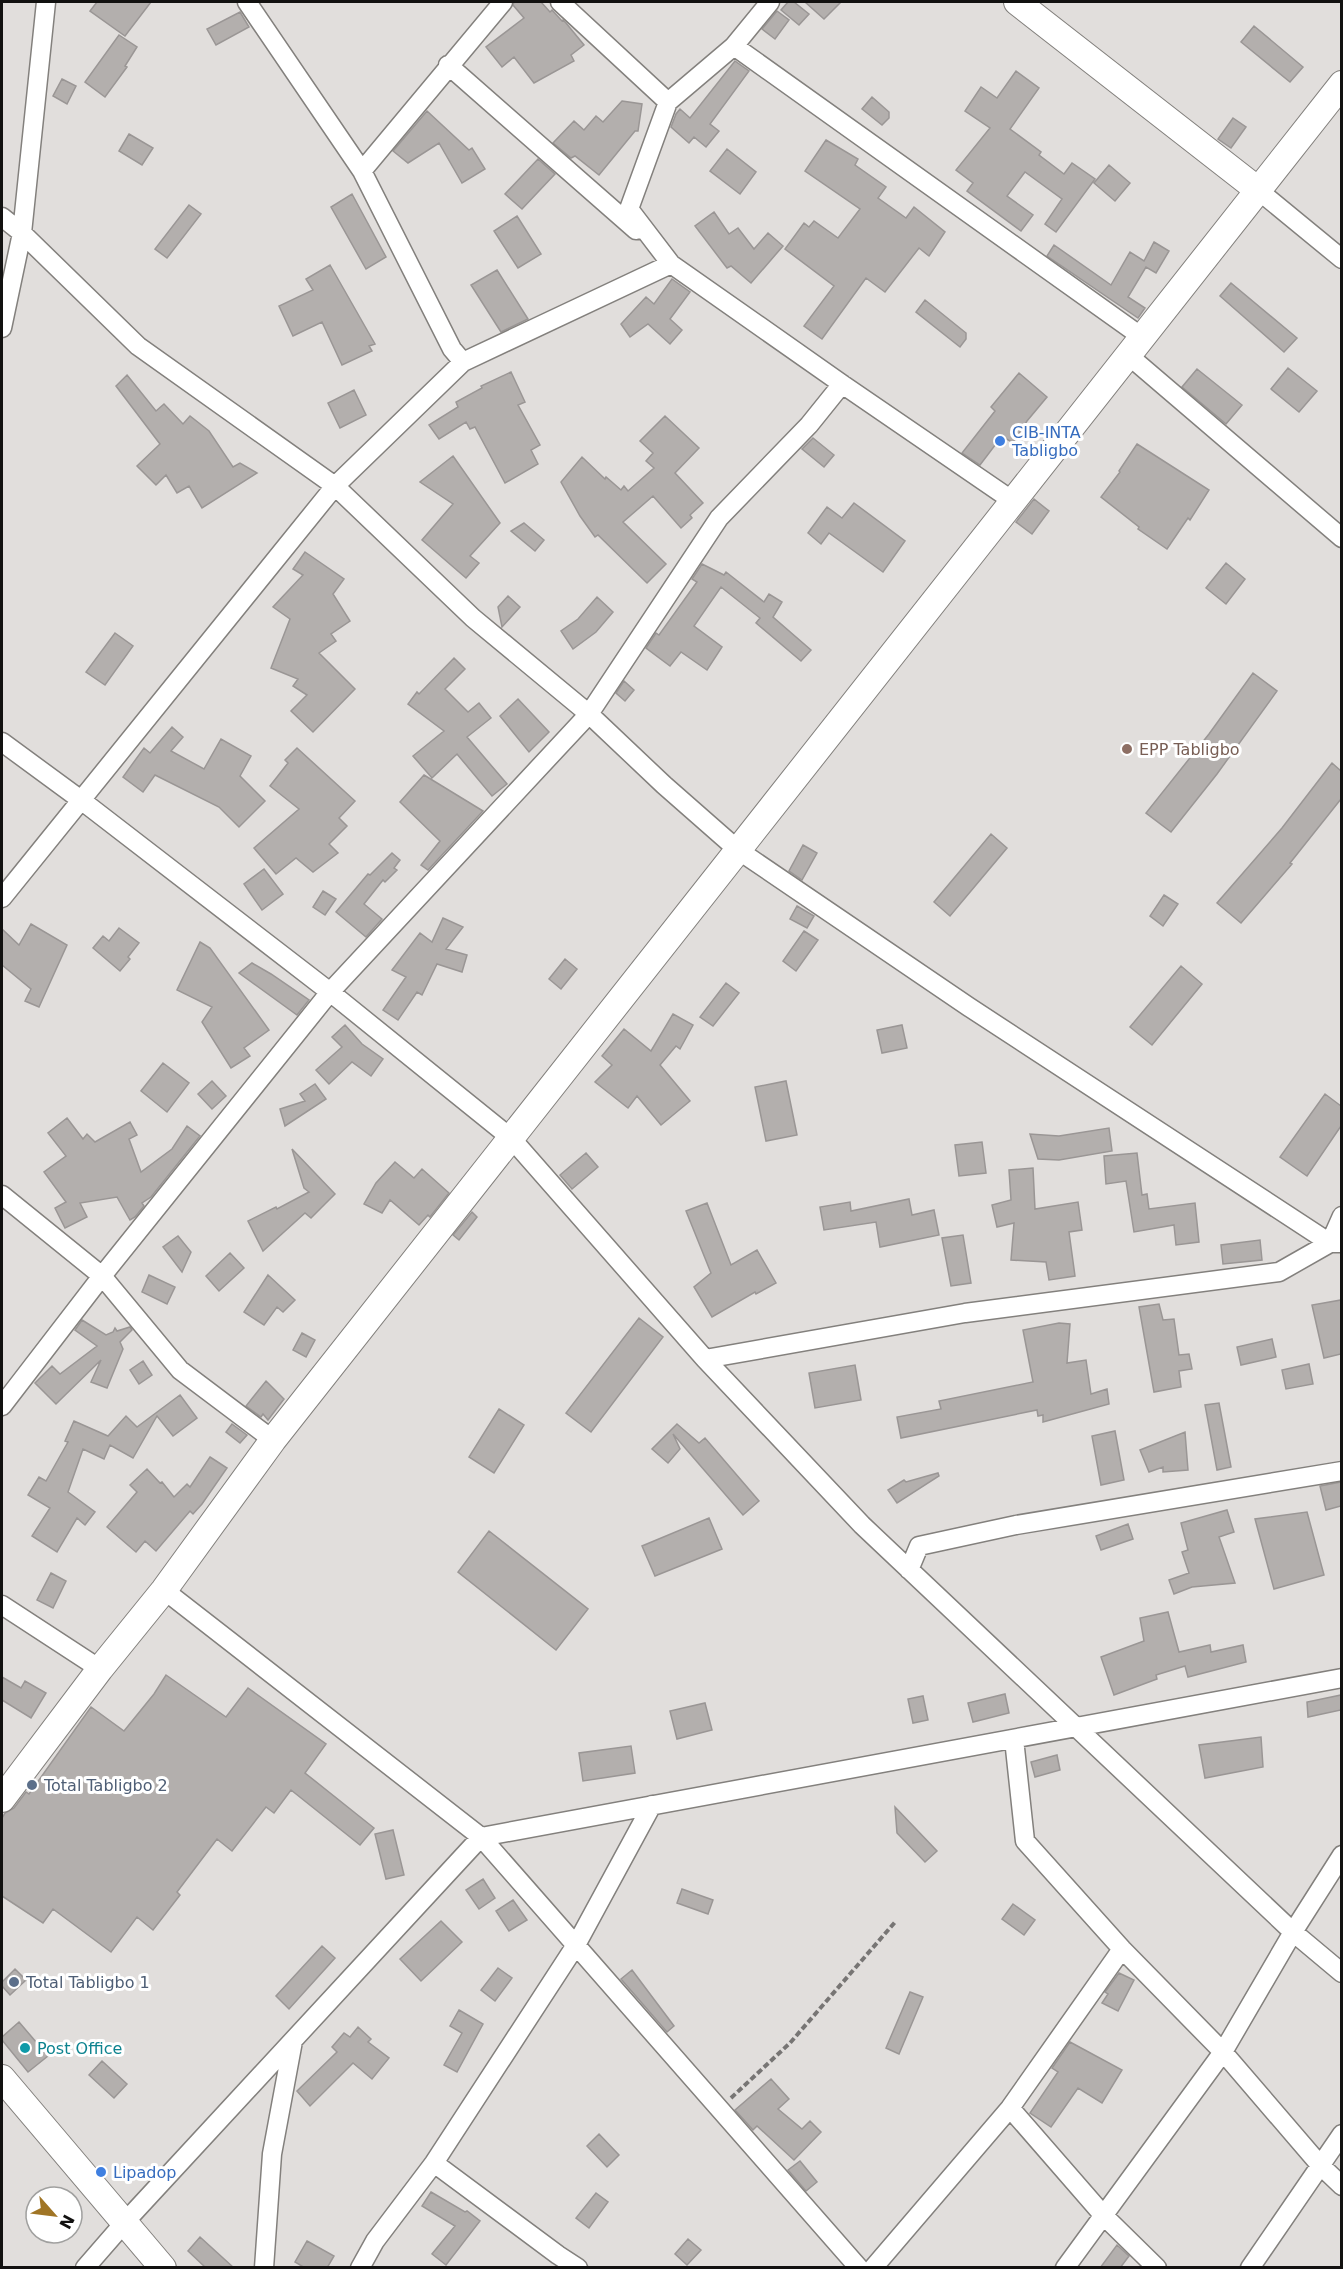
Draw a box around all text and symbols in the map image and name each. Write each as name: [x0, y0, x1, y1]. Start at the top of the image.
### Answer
place label: CIB-INTA Tabligbo: [1011, 423, 1081, 460]
marker: CIB-INTA Tabligbo: [993, 434, 1007, 448]
place label: EPP Tabligbo: [1139, 740, 1240, 759]
marker: EPP Tabligbo: [1120, 742, 1134, 756]
place label: Total Tabligbo 2: [43, 1776, 168, 1795]
marker: Total Tabligbo 2: [25, 1778, 39, 1792]
place label: Total Tabligbo 1: [25, 1973, 150, 1992]
marker: Total Tabligbo 1: [7, 1975, 21, 1989]
place label: Post Office: [37, 2039, 122, 2058]
marker: Post Office: [18, 2041, 32, 2055]
place label: Lipadop: [113, 2163, 176, 2182]
marker: Lipadop: [94, 2165, 108, 2179]
north arrow: [24, 2185, 84, 2245]
text: N: [55, 2211, 78, 2232]

